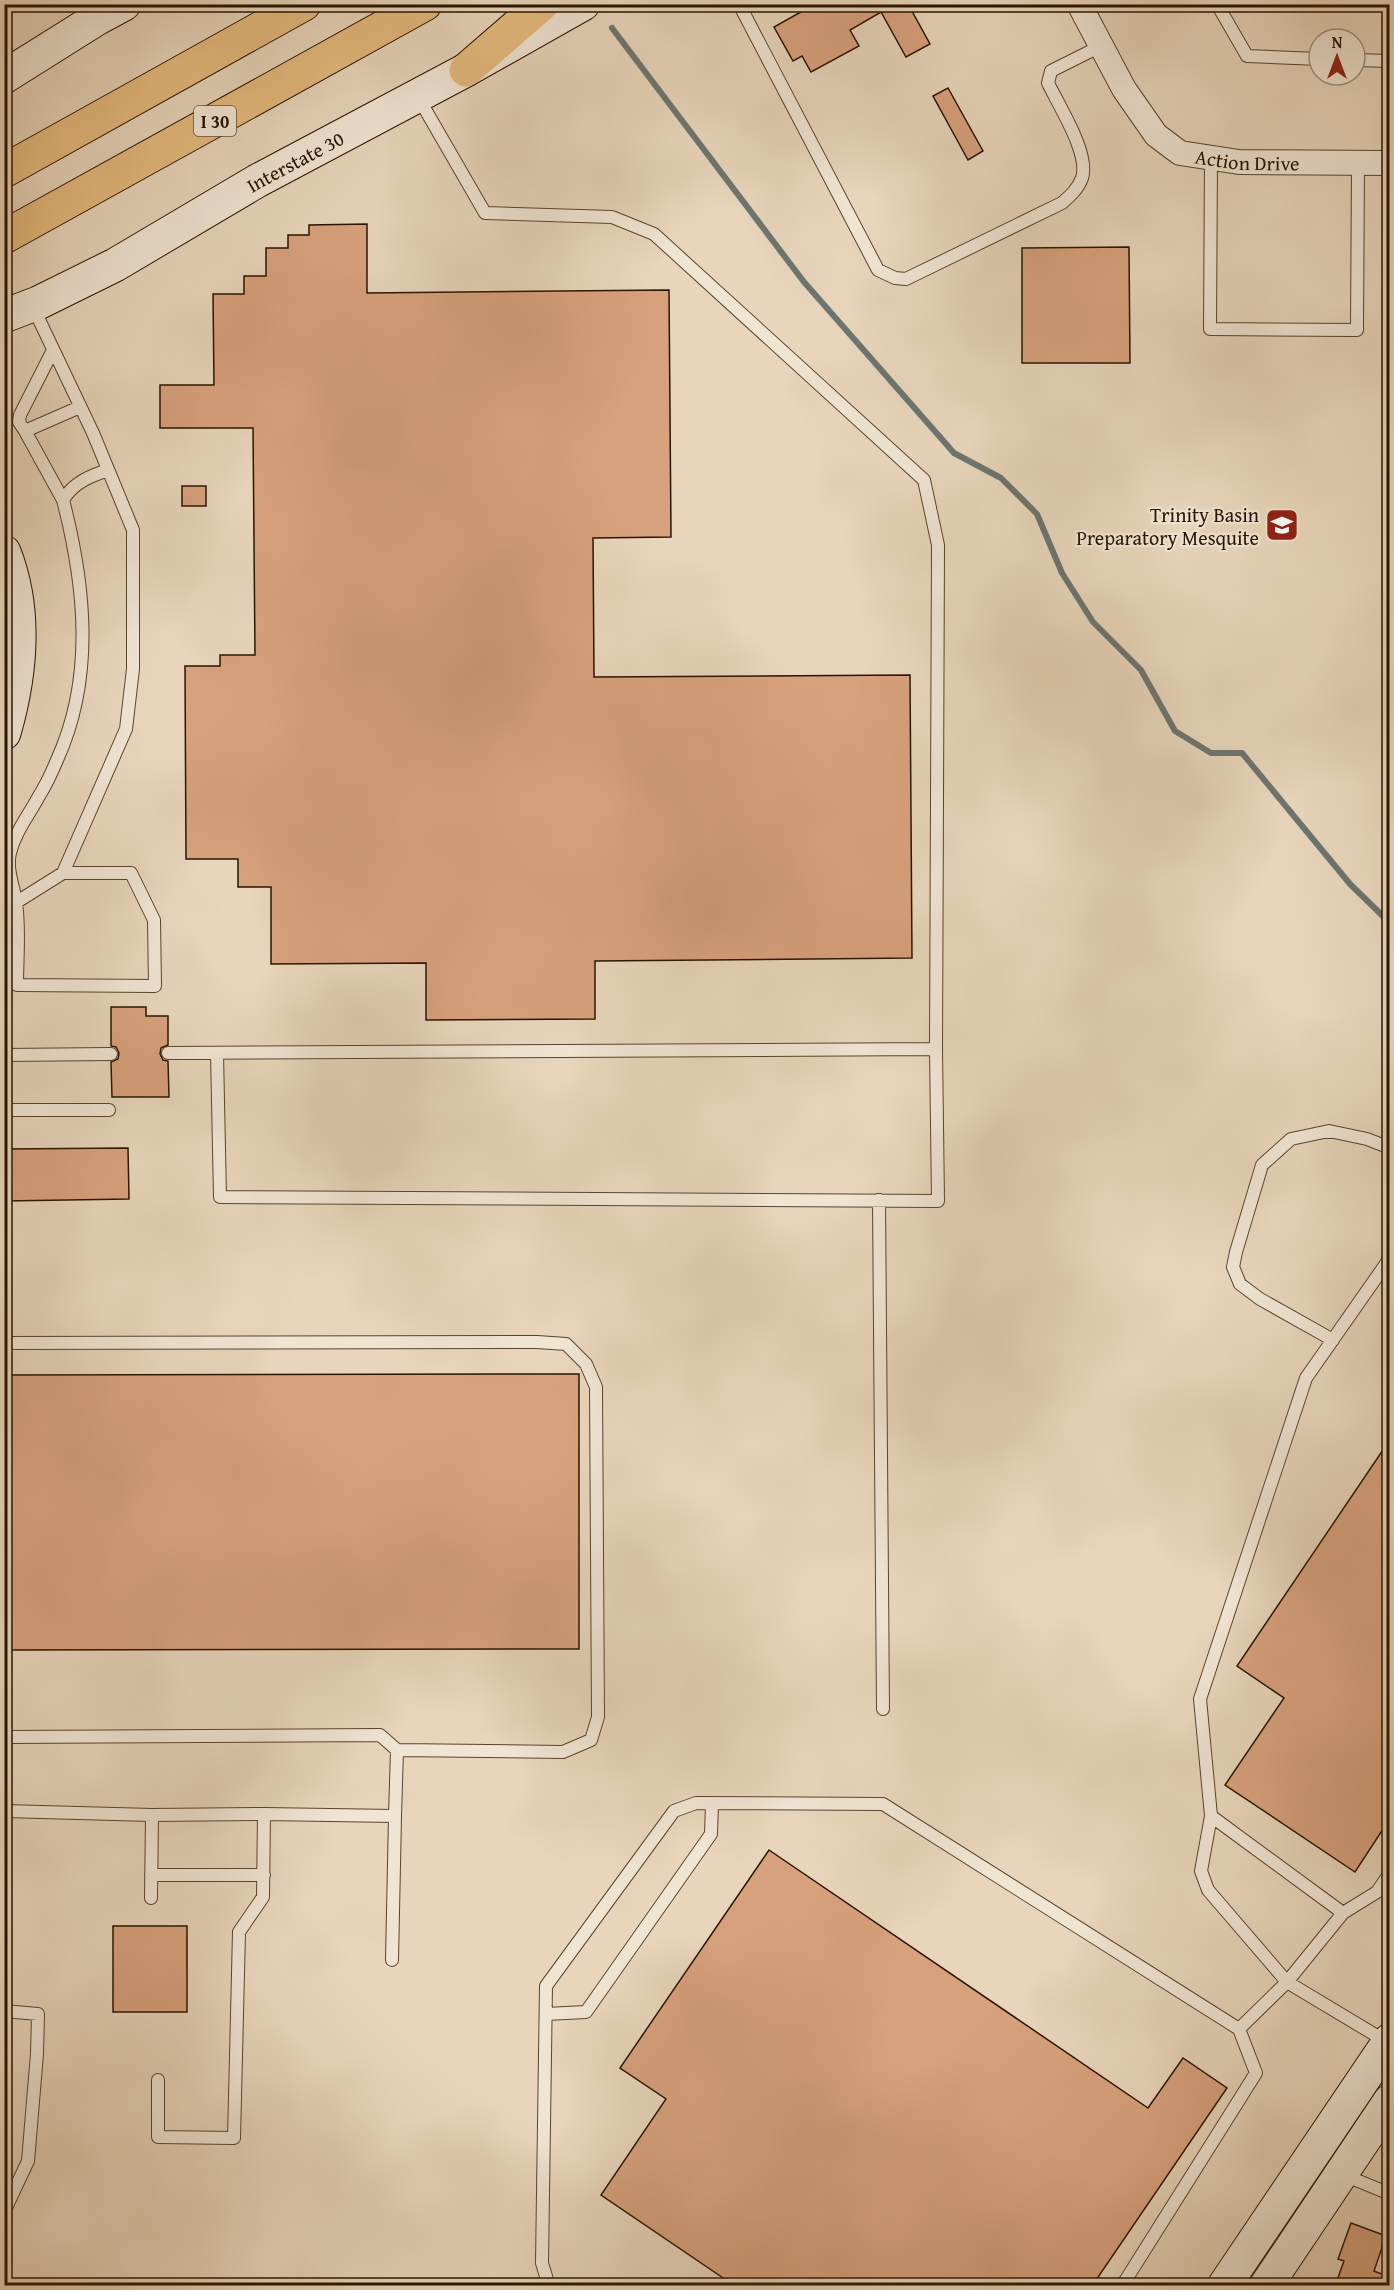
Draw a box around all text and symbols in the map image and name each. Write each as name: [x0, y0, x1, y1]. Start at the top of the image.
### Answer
north arrow: [1307, 27, 1367, 87]
text: N: [1332, 30, 1343, 54]
road number: I 30: [194, 106, 236, 136]
street label: Interstate 30: [240, 123, 349, 199]
street label: Action Drive: [1193, 141, 1299, 177]
place label: Trinity Basin Preparatory Mesquite: [1076, 500, 1259, 552]
school or university icon: Trinity Basin Preparatory Mesquite: [1264, 507, 1300, 543]

